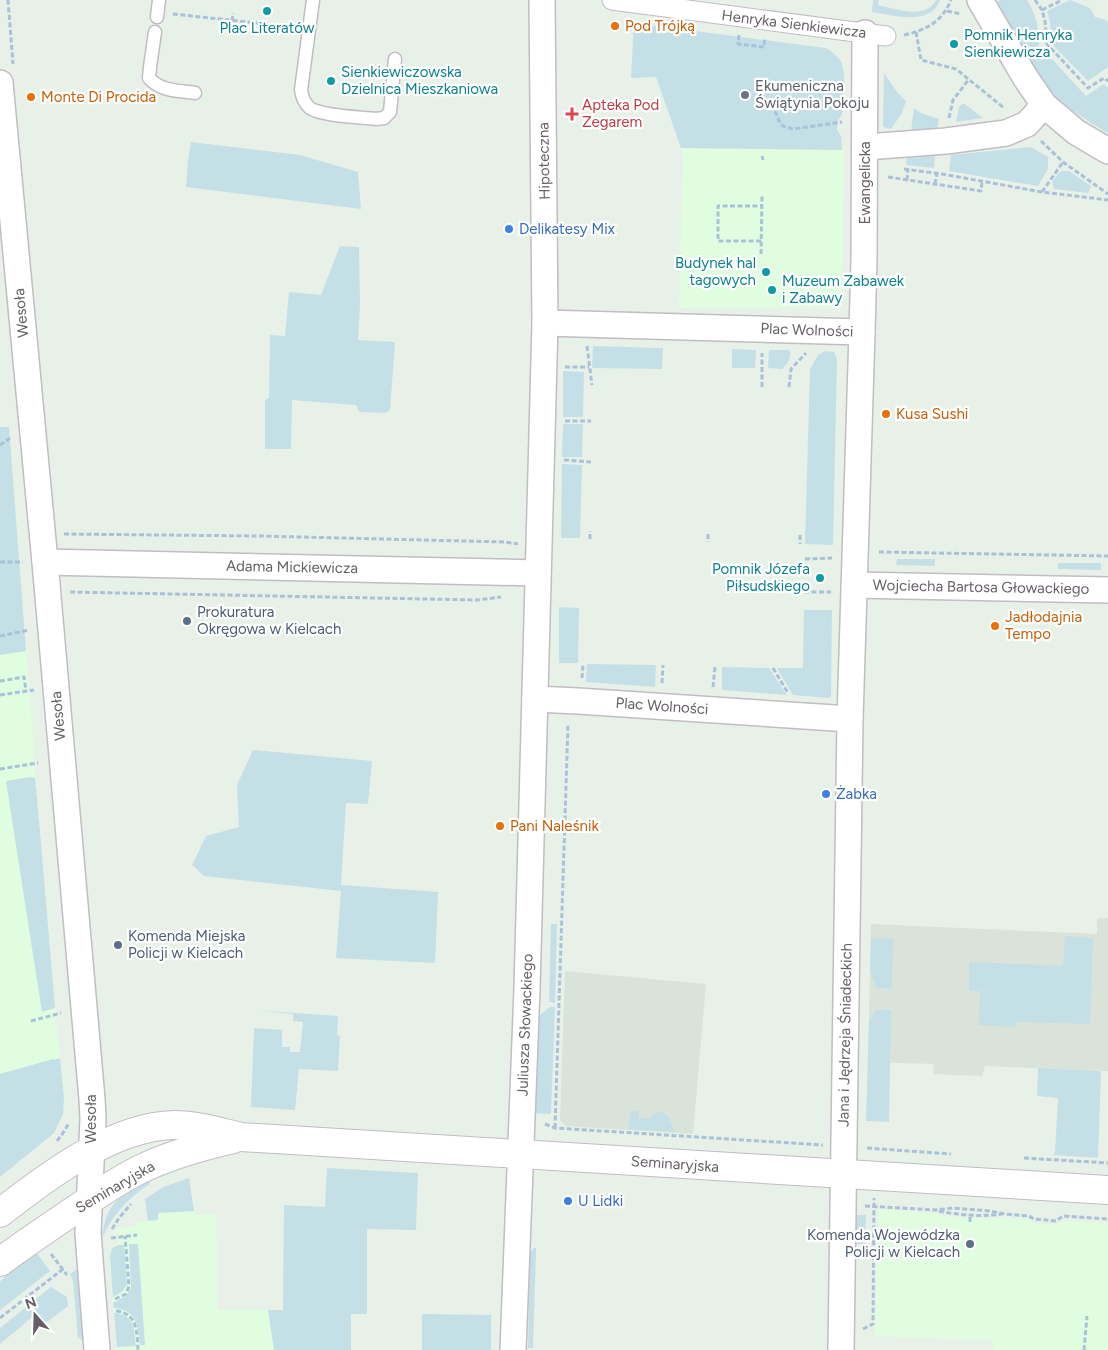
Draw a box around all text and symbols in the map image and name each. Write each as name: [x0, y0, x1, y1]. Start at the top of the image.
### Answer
marker: Plac Literatów: [261, 5, 273, 17]
street label: Henryka Sienkiewicza: [721, 6, 867, 42]
place label: Pod Trójką: [625, 17, 695, 35]
place label: Plac Literatów: [219, 19, 315, 37]
marker: Pod Trójką: [609, 20, 621, 32]
place label: Pomnik Henryka Sienkiewicza: [964, 26, 1072, 61]
marker: Pomnik Henryka Sienkiewicza: [948, 38, 960, 50]
place label: Sienkiewiczowska Dzielnica Mieszkaniowa: [341, 63, 498, 98]
marker: Sienkiewiczowska Dzielnica Mieszkaniowa: [325, 75, 337, 87]
place label: Ekumeniczna Świątynia Pokoju: [755, 77, 869, 112]
place label: Monte Di Procida: [41, 88, 156, 106]
marker: Ekumeniczna Świątynia Pokoju: [739, 89, 751, 101]
marker: Monte Di Procida: [25, 91, 37, 103]
place label: Apteka Pod Zegarem: [582, 96, 659, 131]
marker: Apteka Pod Zegarem: [566, 108, 578, 120]
street label: Hipoteczna: [534, 122, 554, 200]
street label: Ewangelicka: [856, 141, 874, 225]
place label: Delikatesy Mix: [519, 220, 615, 238]
marker: Delikatesy Mix: [503, 223, 515, 235]
place label: Budynek hal tagowych: [675, 254, 756, 289]
marker: Budynek hal tagowych: [760, 266, 772, 278]
place label: Muzeum Zabawek i Zabawy: [782, 272, 905, 307]
marker: Muzeum Zabawek i Zabawy: [766, 284, 778, 296]
street label: Wesoła: [10, 288, 32, 338]
street label: Plac Wolności: [760, 319, 854, 341]
place label: Kusa Sushi: [896, 405, 968, 423]
marker: Kusa Sushi: [880, 408, 892, 420]
street label: Adama Mickiewicza: [226, 557, 358, 577]
place label: Pomnik Józefa Piłsudskiego: [712, 560, 810, 595]
marker: Pomnik Józefa Piłsudskiego: [814, 572, 826, 584]
street label: Wojciecha Bartosa Głowackiego: [873, 576, 1090, 598]
place label: Prokuratura Okręgowa w Kielcach: [197, 603, 341, 638]
place label: Jadłodajnia Tempo: [1005, 608, 1082, 643]
marker: Prokuratura Okręgowa w Kielcach: [181, 615, 193, 627]
marker: Jadłodajnia Tempo: [989, 620, 1001, 632]
street label: Wesoła: [47, 691, 69, 741]
street label: Plac Wolności: [615, 694, 709, 718]
place label: Żabka: [836, 785, 877, 803]
marker: Żabka: [820, 788, 832, 800]
place label: Pani Naleśnik: [510, 817, 599, 835]
marker: Pani Naleśnik: [494, 820, 506, 832]
place label: Komenda Miejska Policji w Kielcach: [128, 927, 245, 962]
marker: Komenda Miejska Policji w Kielcach: [112, 939, 124, 951]
street label: Jana i Jędrzeja Śniadeckich: [834, 943, 856, 1127]
street label: Juliusza Słowackiego: [514, 953, 536, 1097]
street label: Wesoła: [82, 1094, 100, 1144]
street label: Seminaryjska: [630, 1152, 720, 1176]
street label: Seminaryjska: [72, 1157, 158, 1217]
place label: U Lidki: [578, 1192, 623, 1210]
marker: U Lidki: [562, 1195, 574, 1207]
place label: Komenda Wojewódzka Policji w Kielcach: [807, 1226, 960, 1261]
marker: Komenda Wojewódzka Policji w Kielcach: [964, 1238, 976, 1250]
north arrow: [10, 1290, 60, 1340]
text: N: [23, 1293, 39, 1313]

